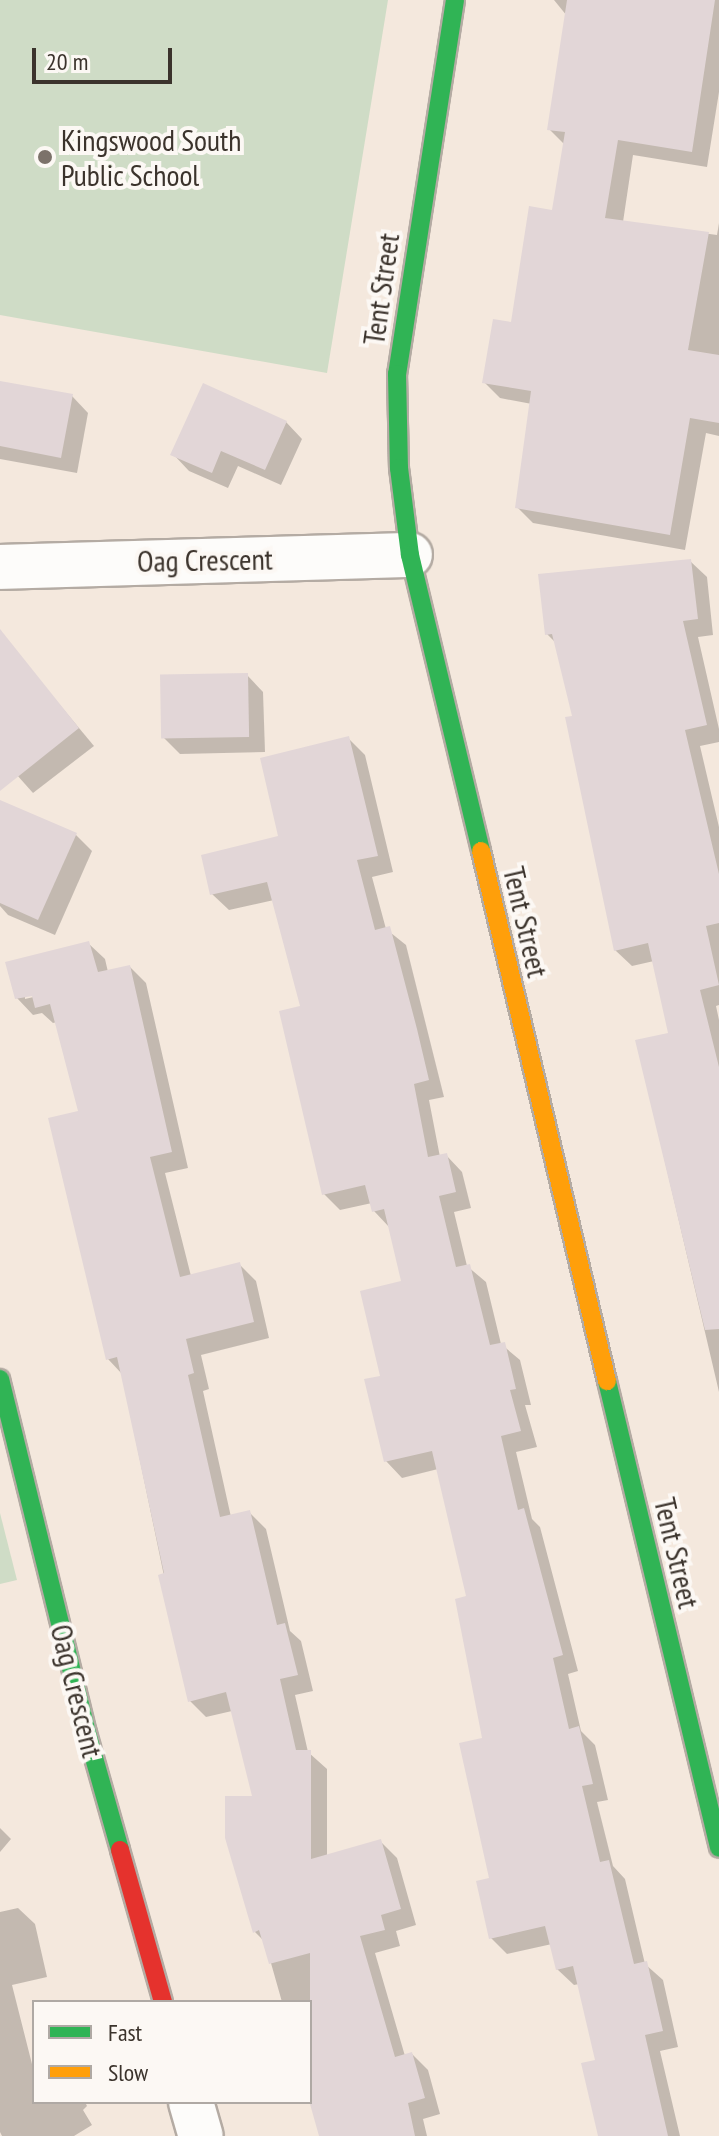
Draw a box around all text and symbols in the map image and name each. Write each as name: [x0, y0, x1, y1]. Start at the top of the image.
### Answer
scale bar: [36, 32, 176, 82]
text: 20 m: [46, 46, 88, 77]
place label: Kingswood South Public School: [61, 122, 242, 192]
marker: Kingswood South Public School: [36, 148, 54, 166]
street label: Tent Street: [355, 231, 407, 347]
street label: Oag Crescent: [137, 541, 273, 579]
street label: Tent Street: [496, 863, 556, 981]
street label: Tent Street: [647, 1494, 707, 1612]
street label: Oag Crescent: [43, 1621, 111, 1761]
legend: [32, 2000, 312, 2104]
text: Fast: [108, 2017, 142, 2048]
text: Slow: [108, 2057, 148, 2088]

